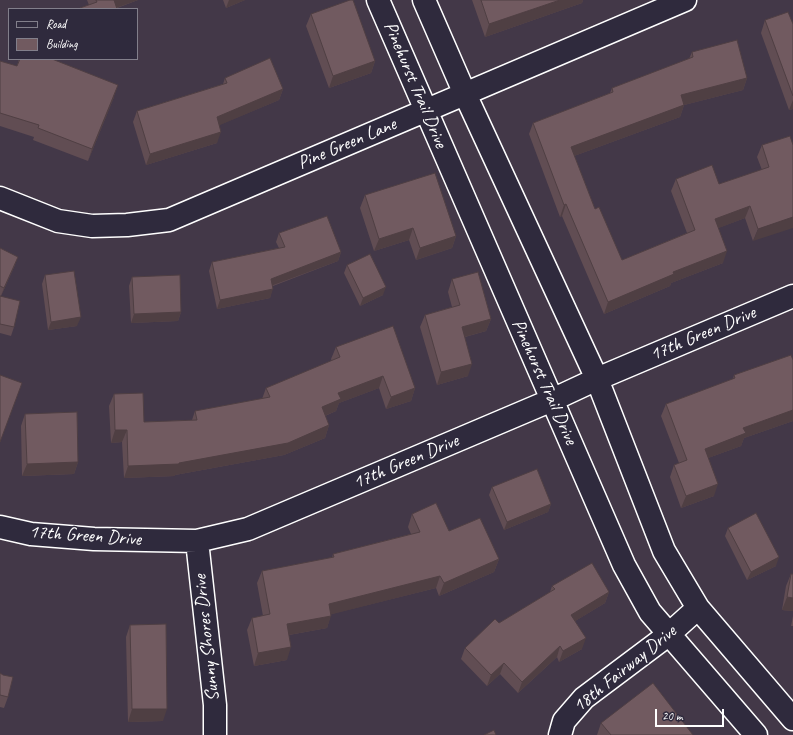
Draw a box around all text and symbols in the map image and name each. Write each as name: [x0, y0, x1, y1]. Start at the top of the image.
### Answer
legend: [8, 8, 138, 60]
text: Road: [46, 16, 66, 32]
street label: Pinehurst Trail Drive: [378, 18, 452, 152]
text: Building: [46, 36, 78, 52]
street label: Pine Green Lane: [294, 113, 400, 175]
street label: 17th Green Drive: [647, 302, 759, 366]
street label: Pinehurst Trail Drive: [506, 316, 582, 448]
street label: 17th Green Drive: [350, 430, 462, 494]
street label: 17th Green Drive: [28, 521, 142, 551]
street label: Sunny Shores Drive: [189, 573, 225, 703]
street label: 18th Fairway Drive: [569, 620, 681, 718]
scale bar: [657, 701, 726, 727]
text: 20 m: [662, 708, 682, 724]

